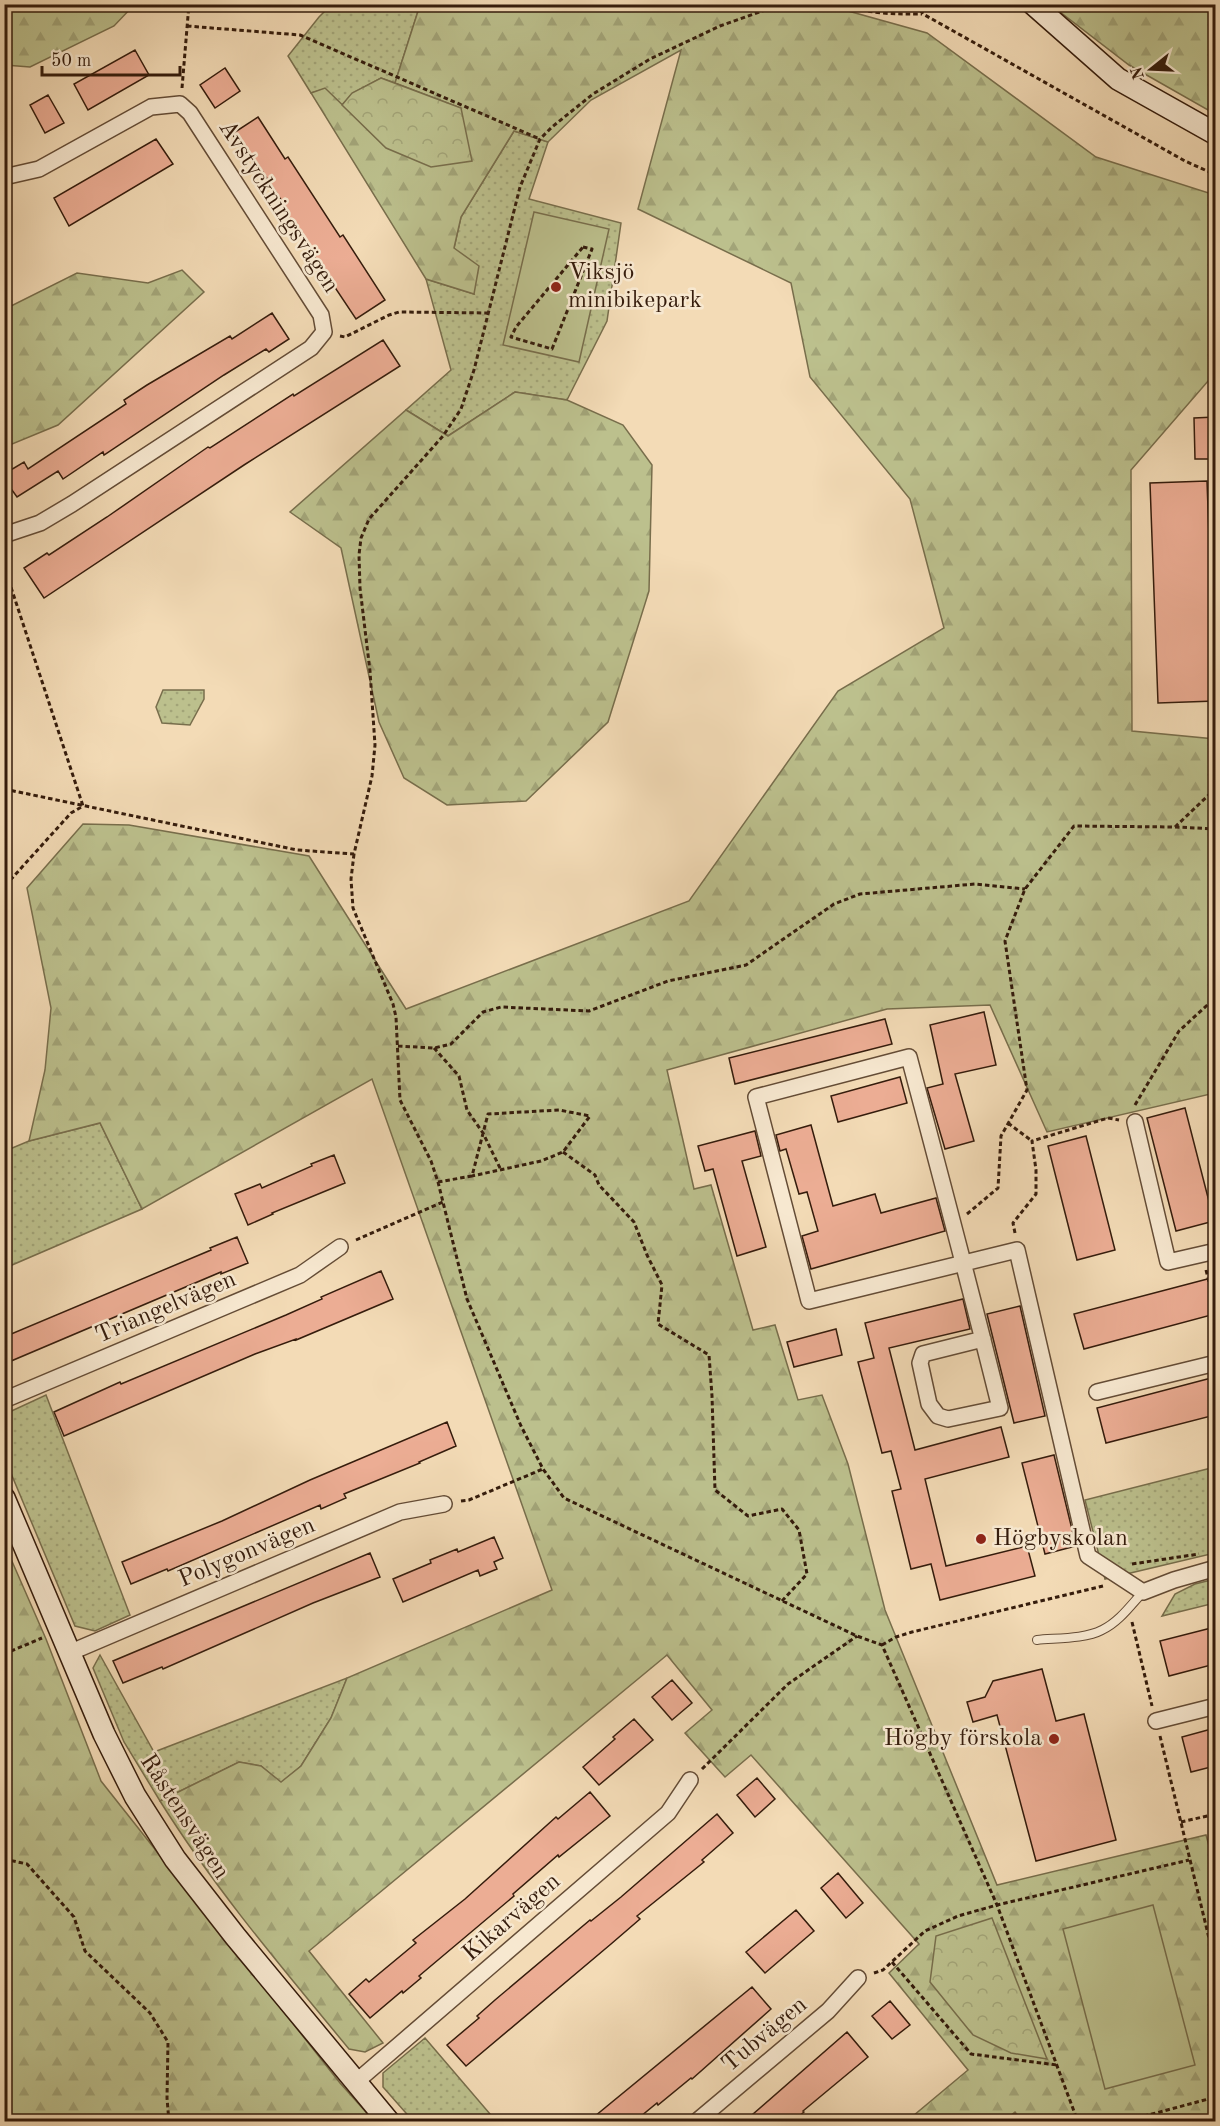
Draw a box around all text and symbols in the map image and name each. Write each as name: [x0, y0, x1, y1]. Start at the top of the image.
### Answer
scale bar: [42, 39, 180, 77]
north arrow: [1121, 39, 1181, 99]
text: 50 m: [51, 52, 91, 70]
text: N: [1129, 64, 1148, 81]
street label: Avstyckningsvägen: [213, 117, 343, 297]
place label: Viksjö minibikepark: [568, 261, 702, 313]
marker: Viksjö minibikepark: [549, 280, 563, 294]
street label: Triangelvägen: [92, 1268, 240, 1348]
street label: Polygonvägen: [175, 1514, 319, 1592]
place label: Högbyskolan: [993, 1527, 1128, 1551]
marker: Högbyskolan: [974, 1532, 988, 1546]
place label: Högby förskola: [884, 1727, 1042, 1751]
marker: Högby förskola: [1047, 1732, 1061, 1746]
street label: Råstensvägen: [135, 1750, 233, 1884]
street label: Kikarvägen: [459, 1869, 565, 1967]
street label: Tubvägen: [718, 1993, 812, 2077]

